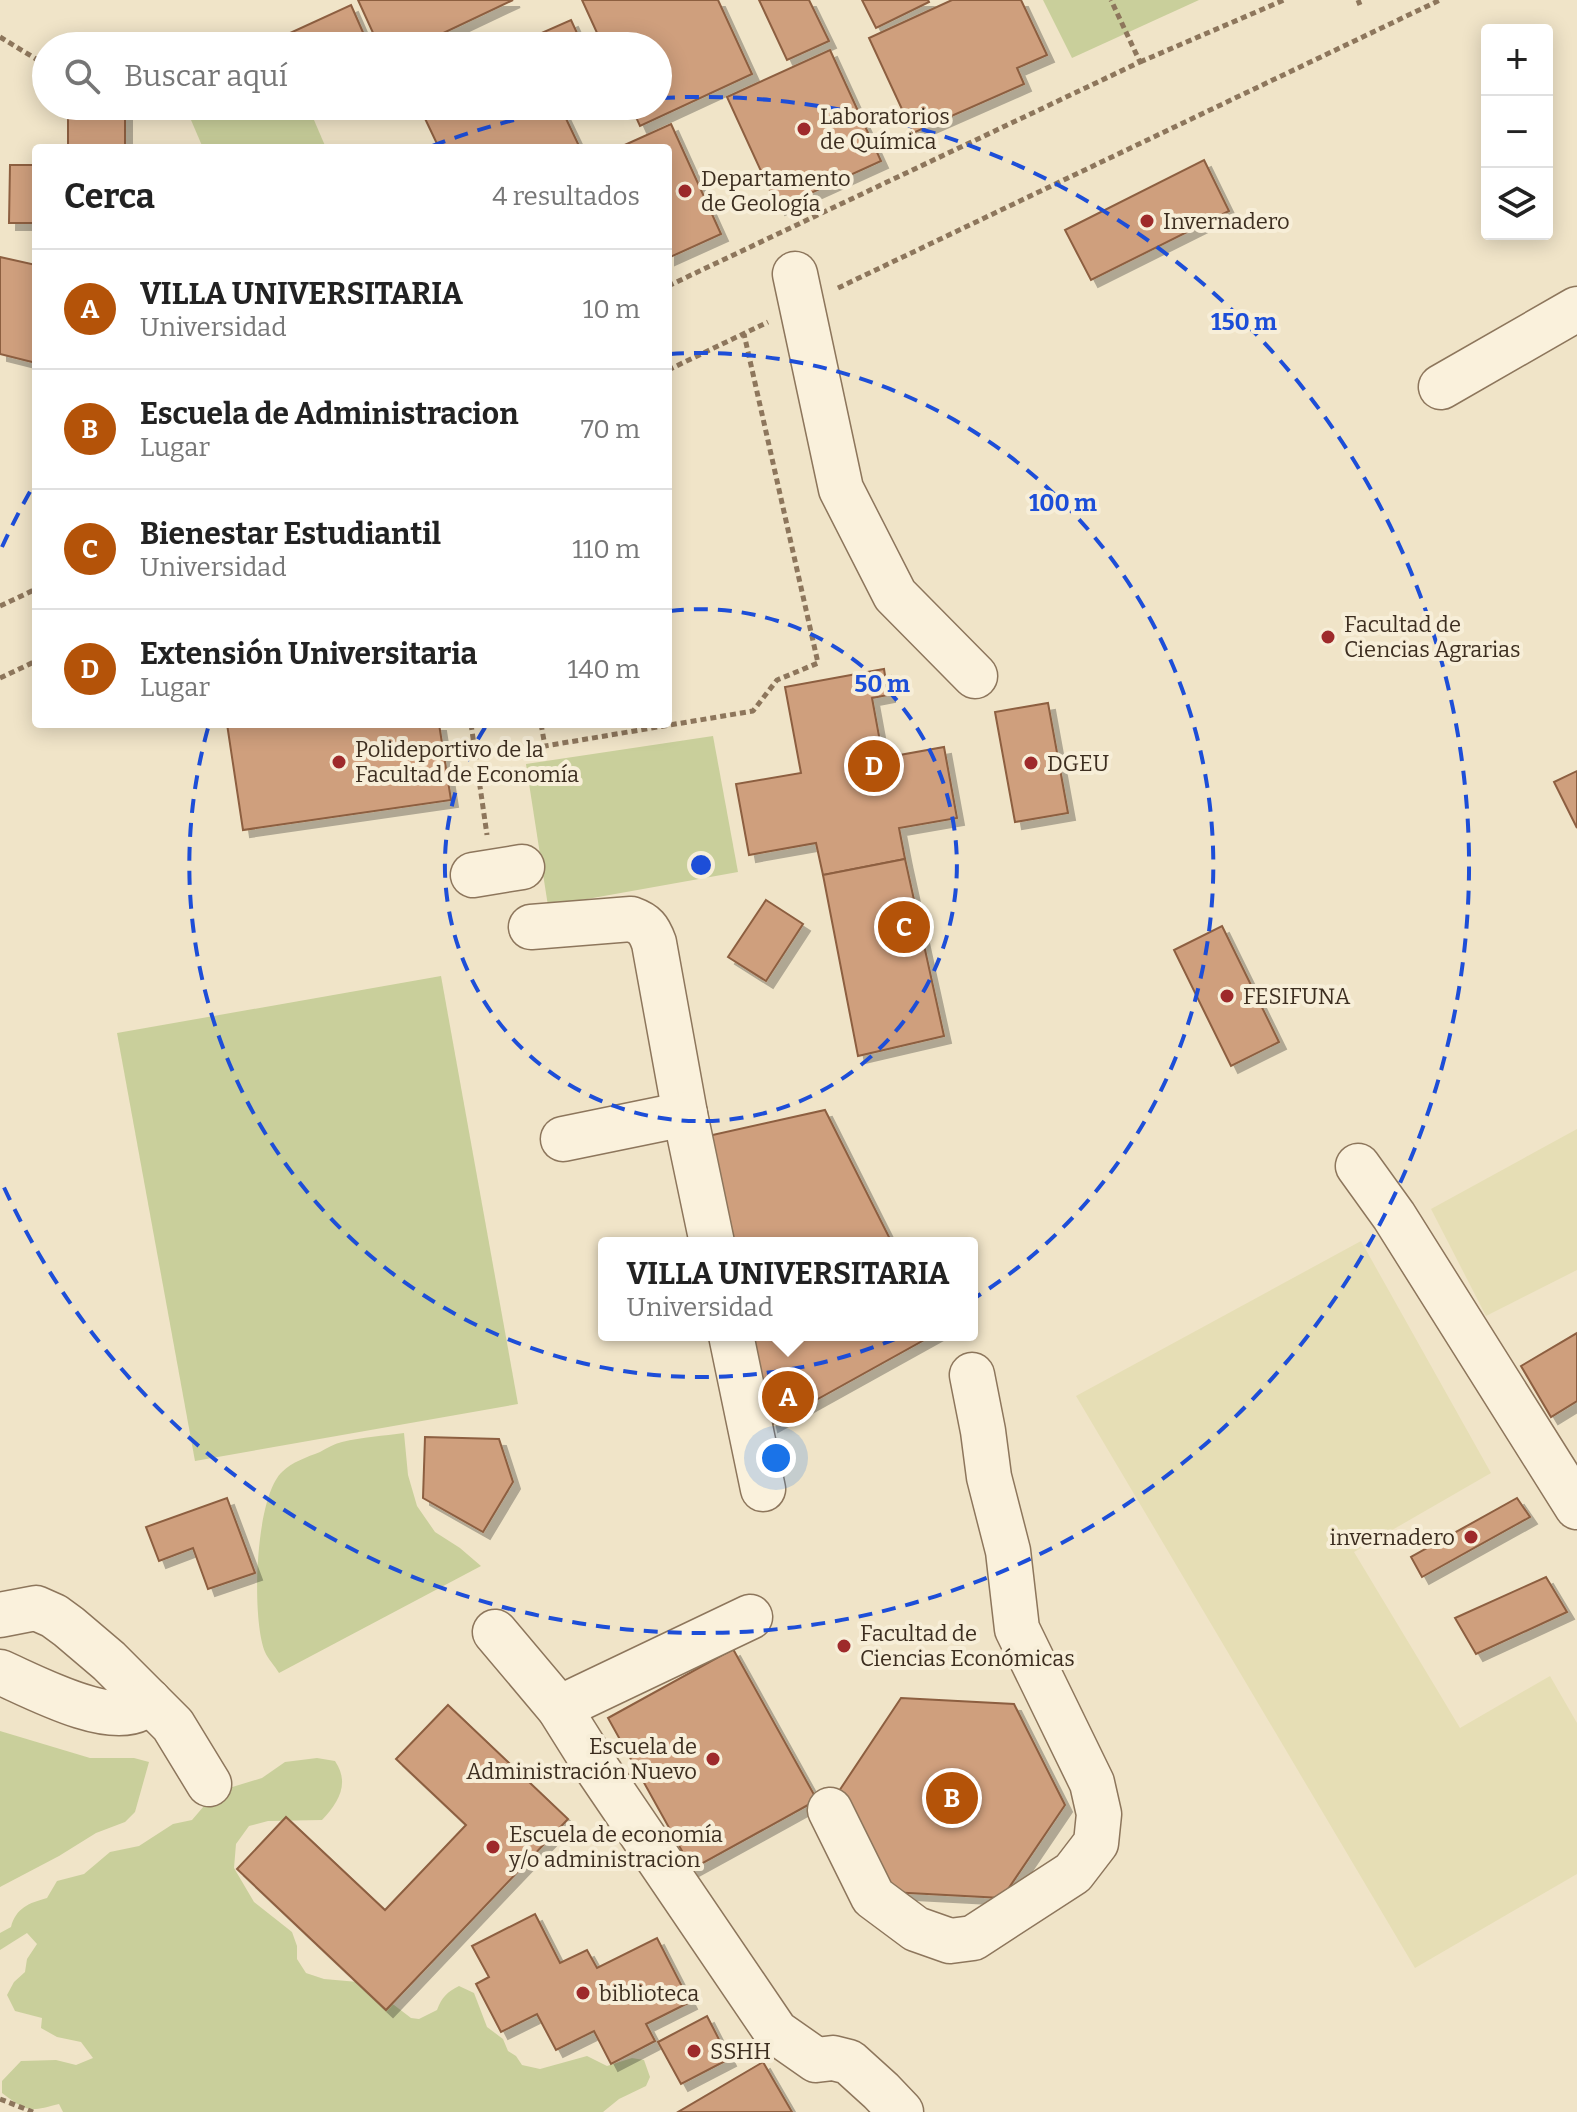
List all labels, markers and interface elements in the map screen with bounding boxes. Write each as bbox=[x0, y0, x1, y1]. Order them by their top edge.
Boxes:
map controls bbox=[1481, 24, 1553, 240]
button: + bbox=[1481, 24, 1553, 96]
search box bbox=[32, 32, 672, 120]
icon: search bbox=[60, 54, 104, 98]
text: Buscar aquí bbox=[124, 58, 288, 94]
button: − bbox=[1481, 96, 1553, 168]
place label: Laboratorios de Química bbox=[820, 103, 950, 155]
marker: Laboratorios de Química bbox=[795, 120, 813, 138]
place label: Departamento de Geología bbox=[701, 165, 851, 217]
button: layers bbox=[1481, 168, 1553, 240]
text: Cerca bbox=[64, 176, 155, 217]
text: 4 resultados bbox=[492, 181, 640, 212]
marker: Departamento de Geología bbox=[676, 182, 694, 200]
place label: Invernadero bbox=[1163, 208, 1290, 235]
marker: Invernadero bbox=[1138, 212, 1156, 230]
text: VILLA UNIVERSITARIA bbox=[140, 276, 463, 312]
text: A bbox=[81, 294, 99, 325]
text: 10 m bbox=[583, 294, 640, 325]
text: 150 m bbox=[1211, 308, 1277, 336]
text: Universidad bbox=[140, 312, 287, 343]
text: Escuela de Administracion bbox=[140, 396, 519, 432]
text: B bbox=[82, 414, 98, 445]
text: 70 m bbox=[581, 414, 640, 445]
text: Lugar bbox=[140, 432, 210, 463]
text: 100 m bbox=[1029, 489, 1097, 517]
text: Bienestar Estudiantil bbox=[140, 516, 441, 552]
text: C bbox=[82, 534, 98, 565]
text: 110 m bbox=[572, 534, 640, 565]
text: Universidad bbox=[140, 552, 287, 583]
place label: Facultad de Ciencias Agrarias bbox=[1344, 611, 1521, 663]
marker: Facultad de Ciencias Agrarias bbox=[1319, 628, 1337, 646]
text: Extensión Universitaria bbox=[140, 636, 477, 672]
text: D bbox=[81, 654, 99, 685]
text: 140 m bbox=[568, 654, 640, 685]
text: 50 m bbox=[854, 670, 910, 698]
text: Lugar bbox=[140, 672, 210, 703]
place label: Polideportivo de la Facultad de Economía bbox=[355, 736, 579, 788]
pin: D bbox=[848, 736, 900, 796]
place label: DGEU bbox=[1047, 750, 1109, 777]
marker: Polideportivo de la Facultad de Economía bbox=[330, 753, 348, 771]
marker: DGEU bbox=[1022, 754, 1040, 772]
centre of rings bbox=[687, 851, 715, 879]
pin: C bbox=[878, 897, 930, 957]
place label: FESIFUNA bbox=[1243, 983, 1351, 1010]
marker: FESIFUNA bbox=[1218, 987, 1236, 1005]
popup bbox=[598, 1237, 978, 1341]
text: VILLA UNIVERSITARIA bbox=[627, 1256, 949, 1292]
text: Universidad bbox=[627, 1292, 773, 1323]
pin: A bbox=[762, 1367, 814, 1427]
your location bbox=[756, 1438, 796, 1478]
place label: invernadero bbox=[1330, 1524, 1455, 1551]
marker: invernadero bbox=[1462, 1528, 1480, 1546]
place label: Facultad de Ciencias Económicas bbox=[860, 1620, 1075, 1672]
marker: Facultad de Ciencias Económicas bbox=[835, 1637, 853, 1655]
place label: Escuela de Administración Nuevo bbox=[466, 1733, 697, 1785]
marker: Escuela de Administración Nuevo bbox=[704, 1750, 722, 1768]
pin: B bbox=[926, 1768, 978, 1828]
place label: Escuela de economía y/o administracion bbox=[508, 1821, 723, 1873]
marker: Escuela de economía y/o administracion bbox=[484, 1838, 502, 1856]
place label: biblioteca bbox=[599, 1980, 699, 2007]
marker: biblioteca bbox=[574, 1984, 592, 2002]
place label: SSHH bbox=[710, 2038, 771, 2065]
marker: SSHH bbox=[685, 2042, 703, 2060]

